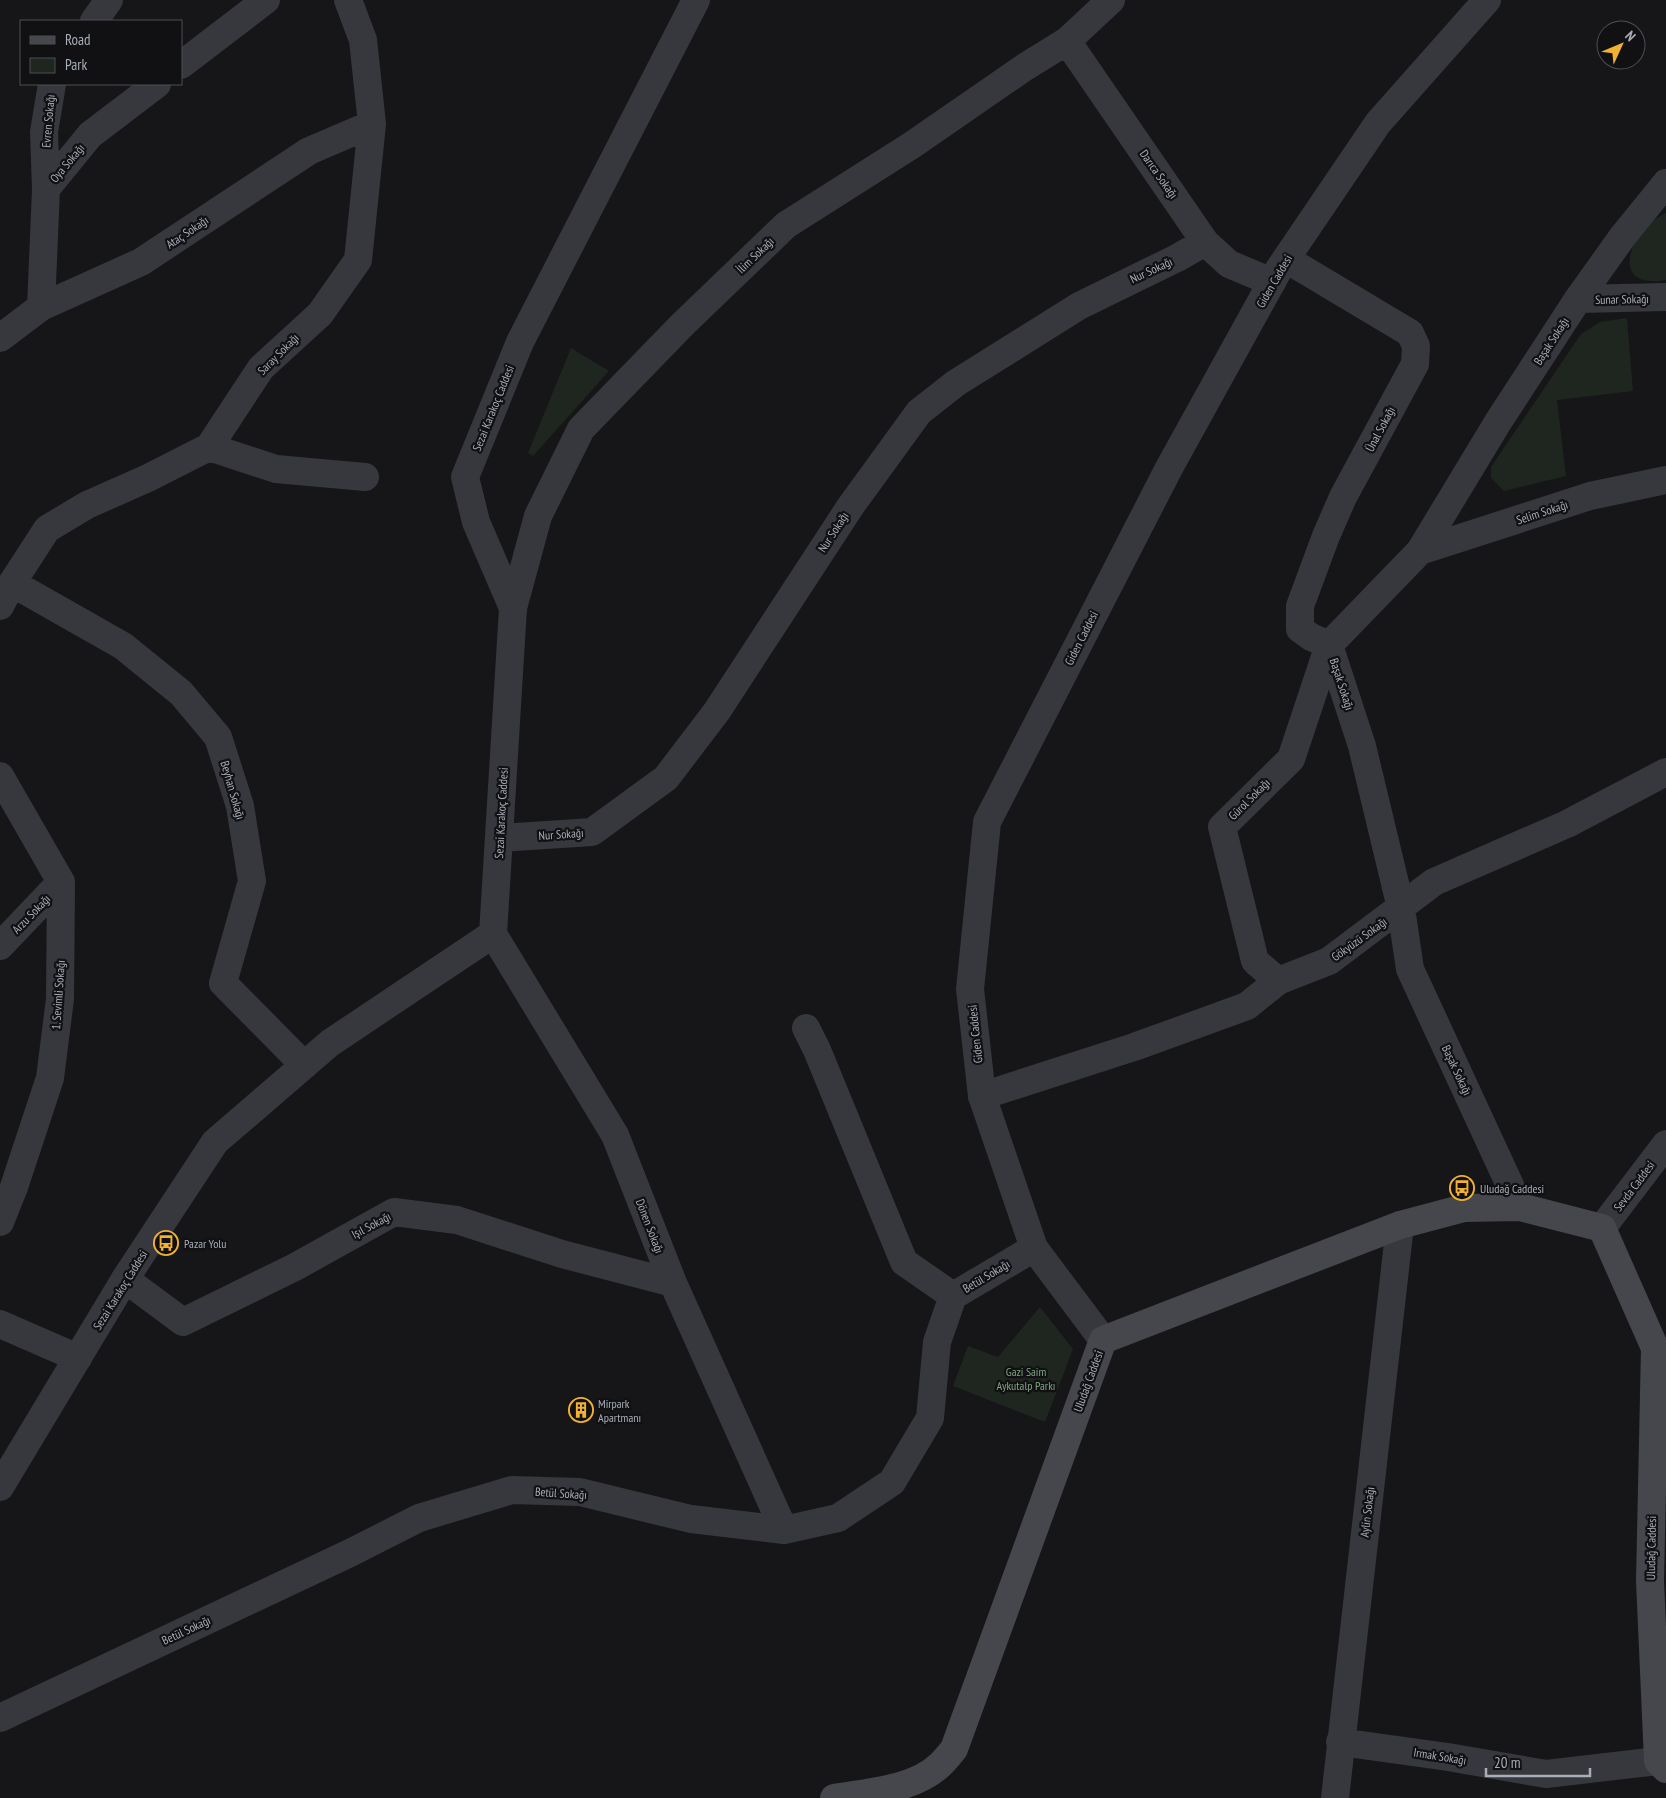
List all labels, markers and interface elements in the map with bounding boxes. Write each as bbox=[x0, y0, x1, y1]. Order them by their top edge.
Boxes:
legend bbox=[20, 20, 182, 85]
north arrow bbox=[1596, 20, 1646, 70]
text: N bbox=[1621, 27, 1639, 45]
text: Road bbox=[65, 30, 91, 49]
text: Park bbox=[65, 55, 87, 74]
street label: Evren Sokağı bbox=[38, 94, 58, 148]
street label: Oya Sokağı bbox=[47, 141, 87, 185]
street label: Darıca Sokağı bbox=[1137, 147, 1181, 201]
street label: Ataç Sokağı bbox=[163, 212, 211, 252]
street label: İlim Sokağı bbox=[733, 234, 777, 276]
street label: Giden Caddesi bbox=[1253, 252, 1295, 310]
street label: Nur Sokağı bbox=[1127, 254, 1175, 286]
street label: Sunar Sokağı bbox=[1595, 291, 1649, 307]
street label: Başak Sokağı bbox=[1530, 314, 1572, 368]
street label: Saray Sokağı bbox=[254, 330, 302, 378]
street label: Sezai Karakoç Caddesi bbox=[469, 363, 517, 453]
street label: Ünal Sokağı bbox=[1362, 404, 1398, 454]
street label: Selim Sokağı bbox=[1514, 497, 1570, 527]
street label: Nur Sokağı bbox=[814, 509, 852, 555]
street label: Giden Caddesi bbox=[1061, 608, 1101, 668]
street label: Başak Sokağı bbox=[1327, 656, 1357, 712]
street label: Beyhan Sokağı bbox=[217, 759, 249, 821]
street label: Sezai Karakoç Caddesi bbox=[491, 767, 511, 859]
street label: Gürol Sokağı bbox=[1225, 775, 1273, 823]
street label: Nur Sokağı bbox=[538, 825, 584, 843]
street label: Arzu Sokağı bbox=[9, 891, 53, 937]
street label: Gökyüzü Sokağı bbox=[1328, 914, 1390, 964]
street label: 1. Sevimli Sokağı bbox=[48, 960, 68, 1030]
street label: Giden Caddesi bbox=[964, 1004, 986, 1064]
street label: Başak Sokağı bbox=[1439, 1042, 1475, 1098]
street label: Sevda Caddesi bbox=[1610, 1158, 1658, 1214]
bus stop icon: Uludağ Caddesi bbox=[1449, 1175, 1475, 1201]
place label: Uludağ Caddesi bbox=[1480, 1181, 1544, 1196]
street label: Dönen Sokağı bbox=[633, 1197, 667, 1255]
street label: Işıl Sokağı bbox=[349, 1208, 393, 1242]
bus stop icon: Pazar Yolu bbox=[153, 1230, 179, 1256]
place label: Pazar Yolu bbox=[184, 1236, 226, 1251]
street label: Sezai Karakoç Caddesi bbox=[89, 1247, 151, 1333]
street label: Betül Sokağı bbox=[960, 1256, 1012, 1296]
street label: Uludağ Caddesi bbox=[1070, 1348, 1106, 1414]
park label: Gazi Saim Aykutalp Parkı bbox=[997, 1364, 1055, 1393]
place label: Mirpark Apartmanı bbox=[598, 1396, 641, 1425]
building icon: Mirpark Apartmanı bbox=[568, 1397, 594, 1423]
street label: Betül Sokağı bbox=[535, 1484, 587, 1502]
street label: Aylin Sokağı bbox=[1356, 1486, 1378, 1538]
street label: Uludağ Caddesi bbox=[1643, 1516, 1659, 1580]
street label: Betül Sokağı bbox=[159, 1612, 213, 1648]
street label: Irmak Sokağı bbox=[1413, 1744, 1467, 1768]
scale bar bbox=[1486, 1746, 1590, 1778]
text: 20 m bbox=[1494, 1753, 1520, 1772]

